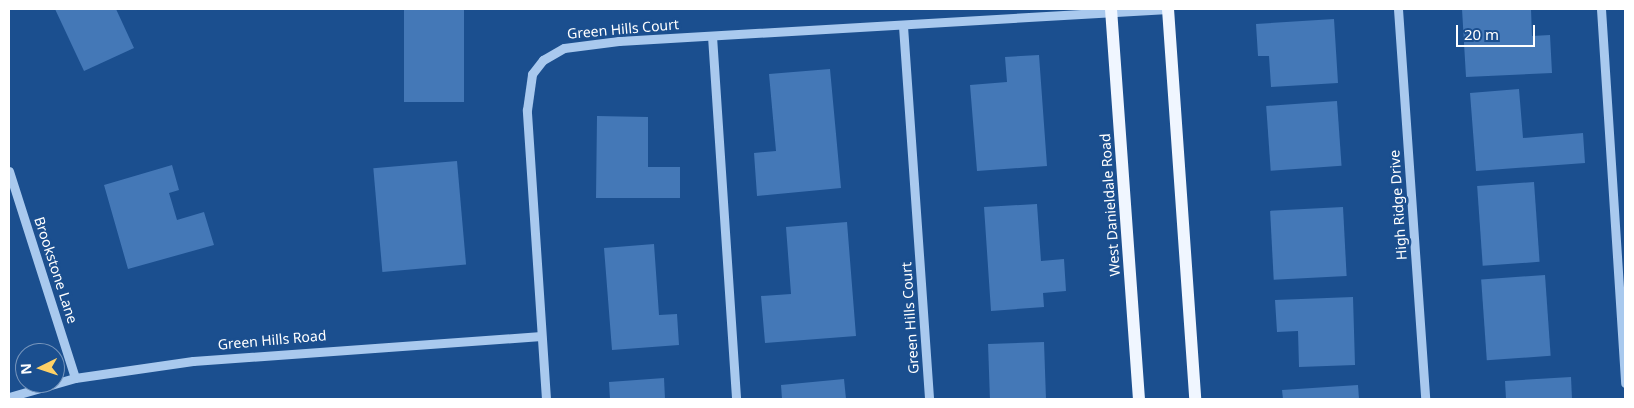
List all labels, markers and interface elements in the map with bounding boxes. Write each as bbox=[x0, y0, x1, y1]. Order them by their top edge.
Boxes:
scale bar bbox=[1459, 15, 1538, 47]
street label: Green Hills Court bbox=[566, 16, 680, 42]
text: 20 m bbox=[1464, 24, 1499, 44]
street label: West Danieldale Road bbox=[1097, 133, 1123, 277]
street label: High Ridge Drive bbox=[1386, 149, 1410, 261]
street label: Brookstone Lane bbox=[31, 215, 81, 325]
street label: Green Hills Court bbox=[898, 261, 922, 375]
street label: Green Hills Road bbox=[217, 327, 327, 353]
north arrow bbox=[15, 343, 65, 393]
text: N bbox=[16, 363, 35, 375]

